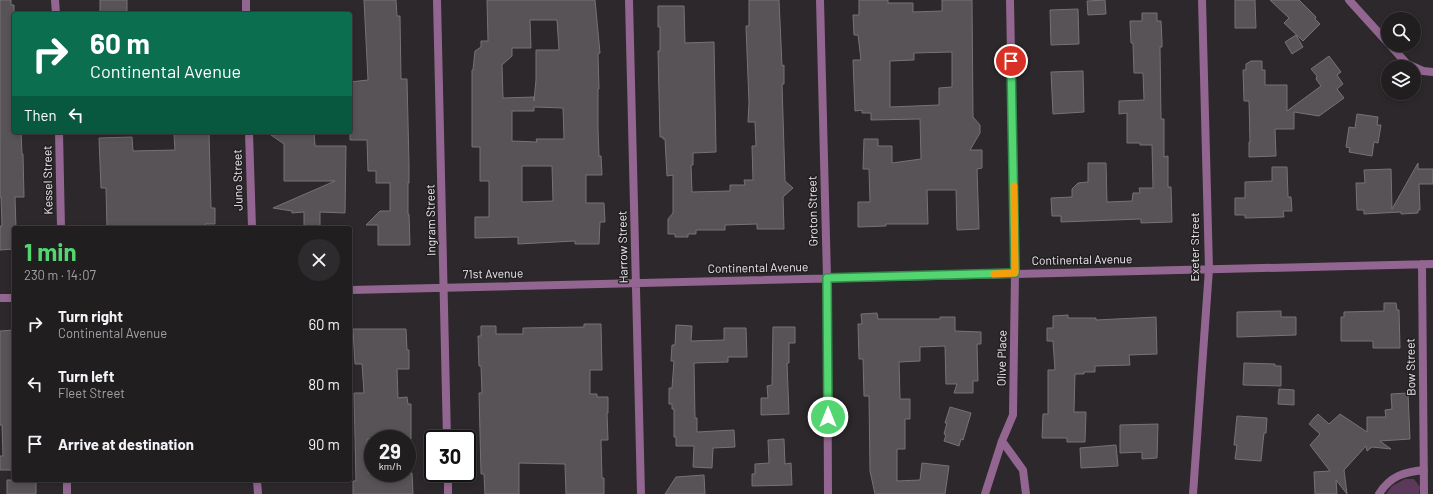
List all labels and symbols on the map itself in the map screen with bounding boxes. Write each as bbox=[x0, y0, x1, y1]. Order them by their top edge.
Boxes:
pin bbox=[994, 44, 1028, 78]
street label: Kessel Street bbox=[39, 145, 55, 215]
street label: Juno Street bbox=[229, 149, 245, 211]
street label: Groton Street bbox=[804, 176, 820, 246]
street label: Ingram Street bbox=[422, 184, 438, 256]
street label: Harrow Street bbox=[614, 211, 630, 284]
street label: Exeter Street bbox=[1187, 212, 1201, 282]
street label: Continental Avenue bbox=[1031, 251, 1132, 267]
street label: Continental Avenue bbox=[707, 259, 808, 275]
street label: 71st Avenue bbox=[463, 265, 523, 281]
street label: Olive Place bbox=[994, 330, 1008, 386]
street label: Bow Street bbox=[1402, 338, 1418, 396]
position arrow bbox=[807, 396, 849, 438]
speed limit sign: 30 bbox=[424, 430, 476, 482]

